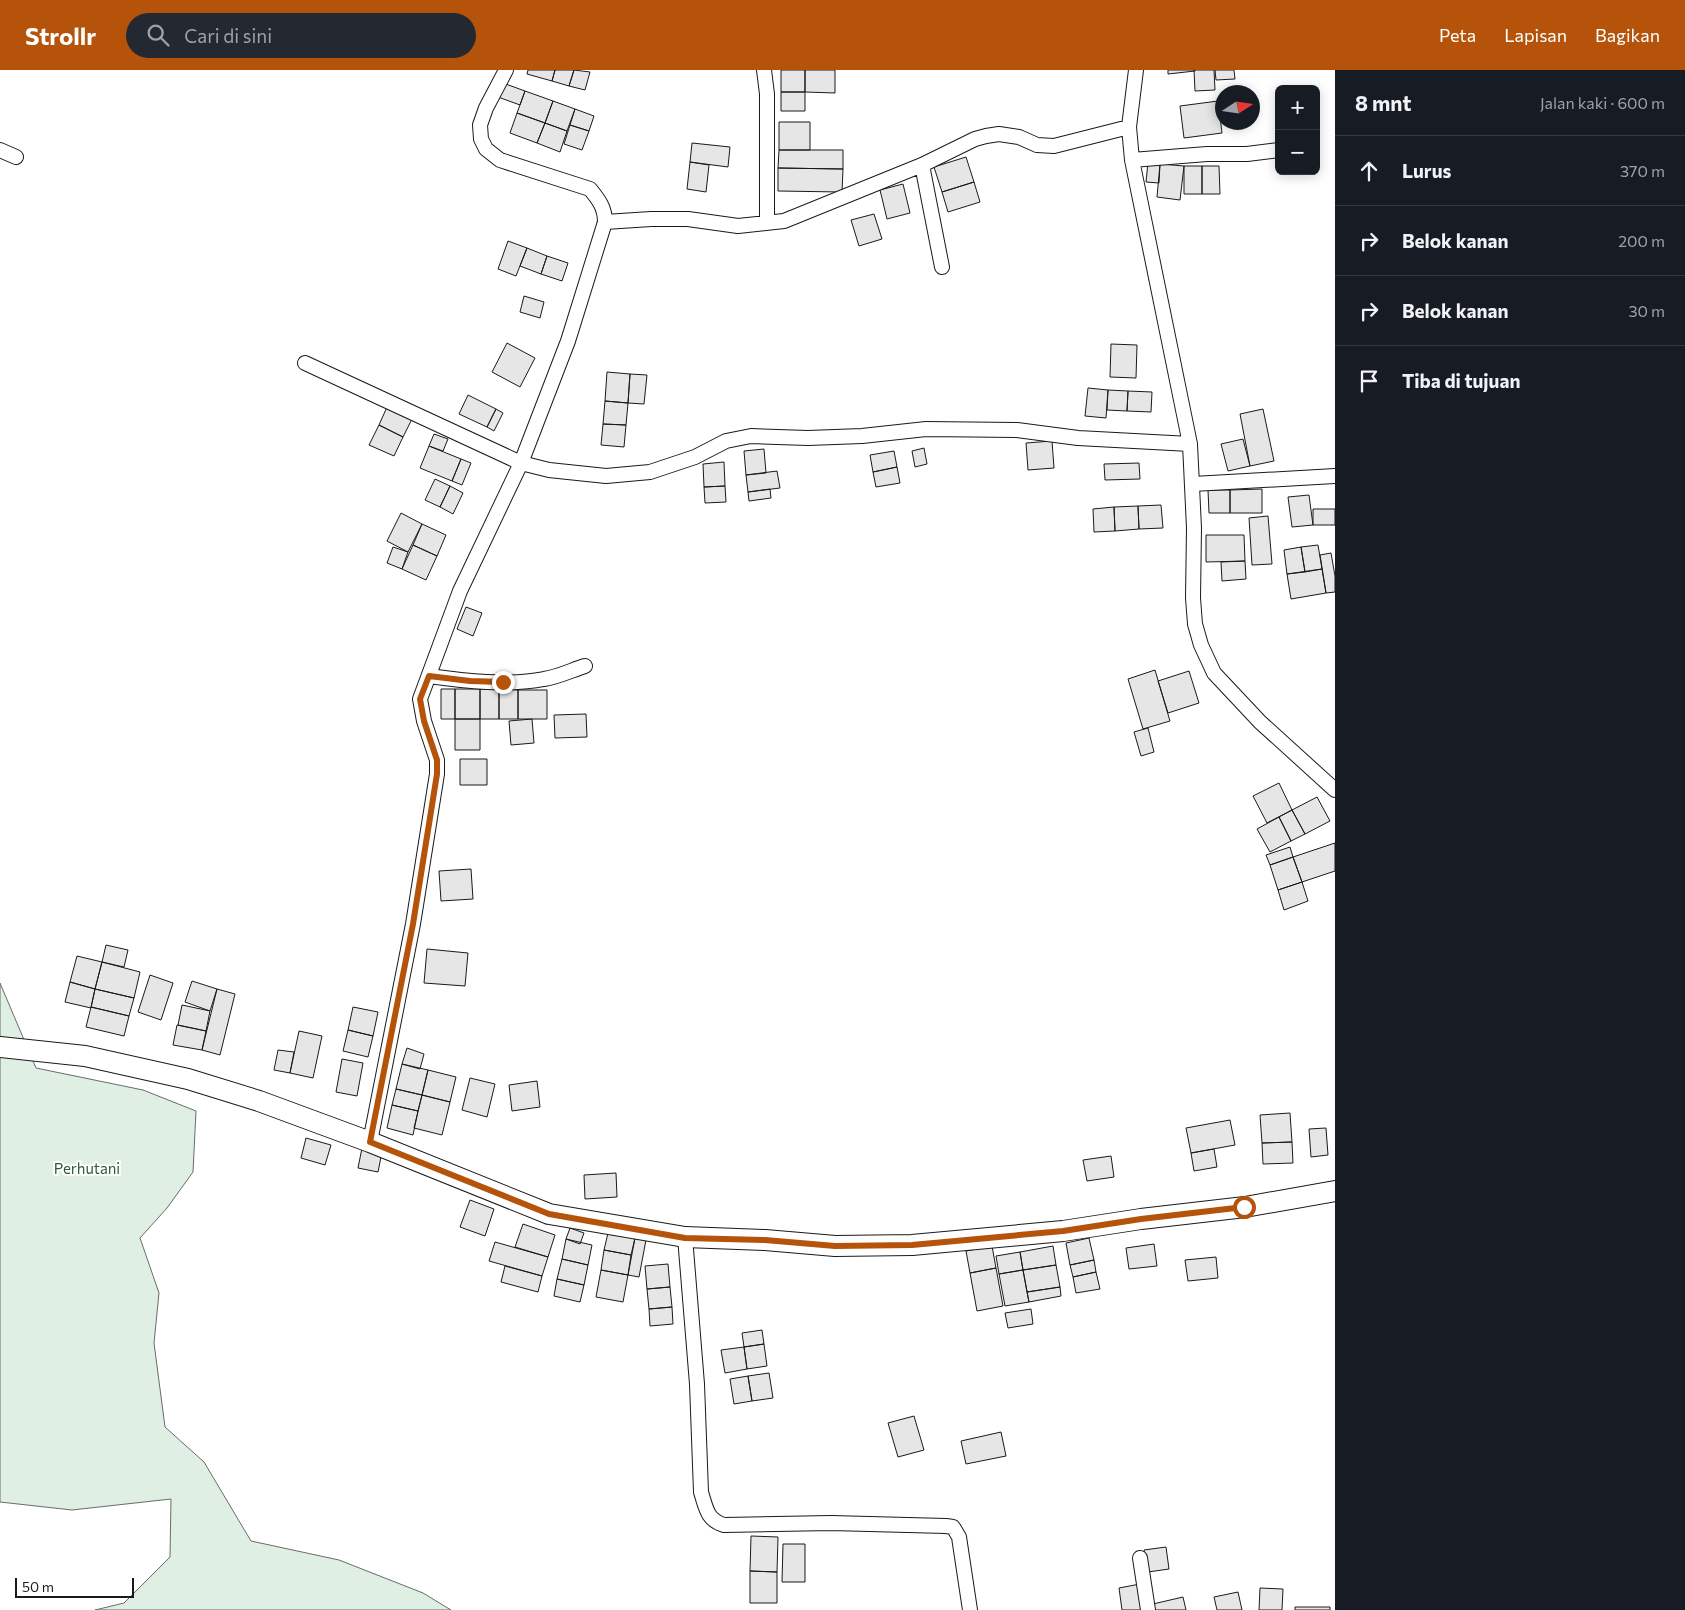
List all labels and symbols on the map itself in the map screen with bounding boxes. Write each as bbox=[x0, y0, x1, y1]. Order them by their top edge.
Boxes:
north arrow bbox=[1215, 85, 1260, 130]
route end bbox=[492, 671, 515, 694]
park label: Perhutani bbox=[54, 1159, 120, 1177]
route start bbox=[1233, 1196, 1256, 1219]
scale bar bbox=[15, 1575, 134, 1598]

